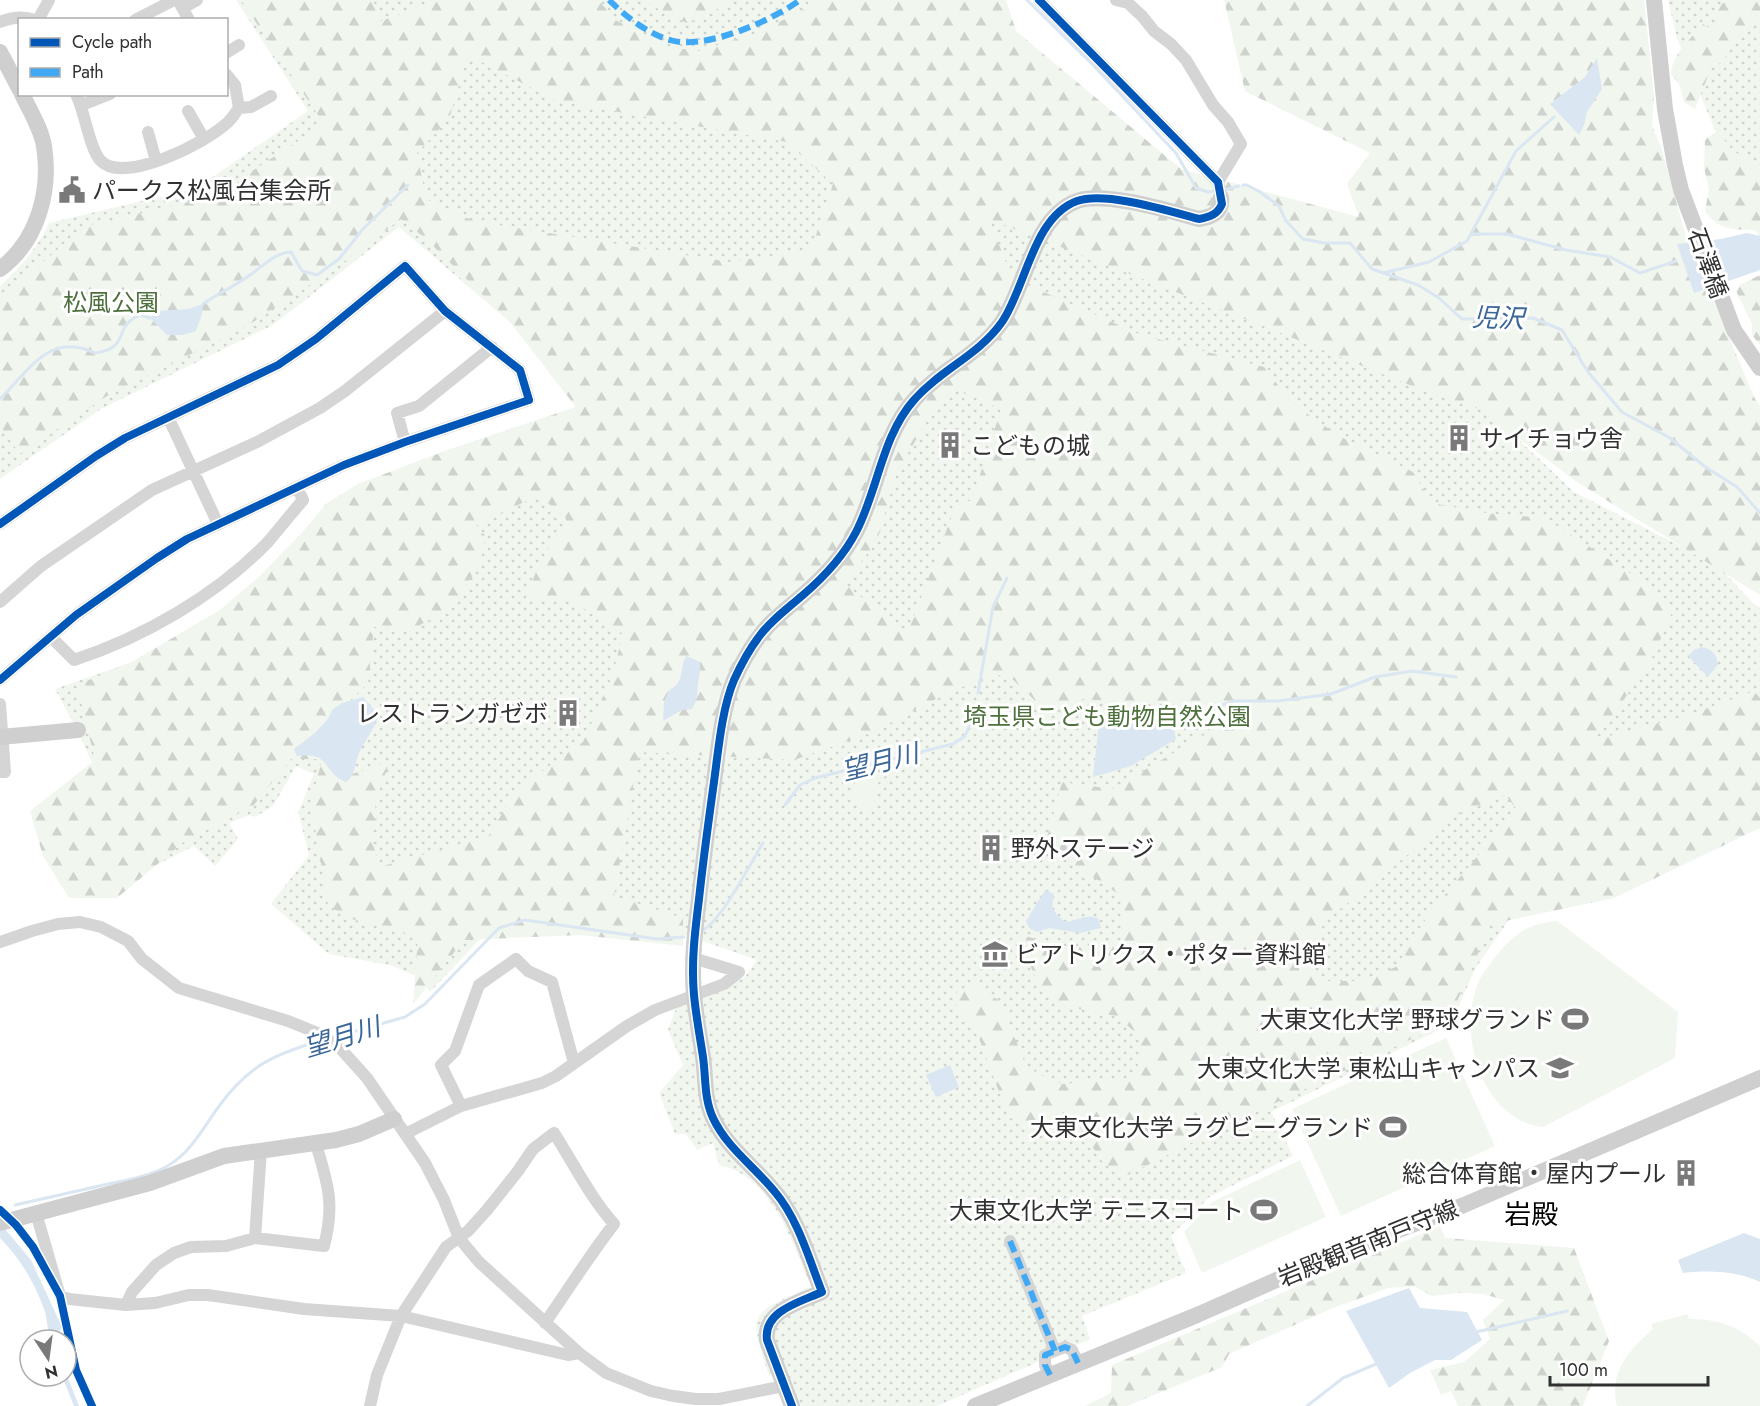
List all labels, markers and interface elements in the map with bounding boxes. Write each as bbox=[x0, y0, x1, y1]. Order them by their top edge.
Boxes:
legend bbox=[18, 18, 228, 96]
text: Cycle path bbox=[72, 29, 152, 55]
text: Path bbox=[72, 59, 104, 85]
place label: パークス松風台集会所 bbox=[92, 173, 331, 208]
public building icon: パークス松風台集会所 bbox=[57, 175, 87, 205]
street label: 石澤橋 bbox=[1679, 223, 1737, 303]
park label: 松風公園 bbox=[63, 285, 159, 320]
water label: 児沢 bbox=[1471, 298, 1528, 338]
place label: サイチョウ舎 bbox=[1479, 421, 1623, 456]
building icon: サイチョウ舎 bbox=[1444, 423, 1474, 453]
place label: こどもの城 bbox=[970, 428, 1090, 463]
building icon: こどもの城 bbox=[935, 430, 965, 460]
place label: レストランガゼボ bbox=[356, 696, 548, 731]
building icon: レストランガゼボ bbox=[553, 698, 583, 728]
park label: 埼玉県こども動物自然公園 bbox=[963, 699, 1251, 734]
water label: 望月川 bbox=[838, 733, 925, 790]
place label: 野外ステージ bbox=[1011, 831, 1155, 866]
building icon: 野外ステージ bbox=[976, 833, 1006, 863]
place label: ビアトリクス・ポター資料館 bbox=[1015, 937, 1326, 972]
museum icon: ビアトリクス・ポター資料館 bbox=[980, 939, 1010, 969]
place label: 大東文化大学 野球グランド bbox=[1260, 1002, 1555, 1037]
sports icon: 大東文化大学 野球グランド bbox=[1560, 1004, 1590, 1034]
water label: 望月川 bbox=[299, 1007, 388, 1067]
place label: 大東文化大学 東松山キャンパス bbox=[1197, 1051, 1540, 1086]
school or university icon: 大東文化大学 東松山キャンパス bbox=[1545, 1053, 1575, 1083]
place label: 大東文化大学 ラグビーグランド bbox=[1030, 1110, 1373, 1145]
sports icon: 大東文化大学 ラグビーグランド bbox=[1378, 1112, 1408, 1142]
place label: 総合体育館・屋内プール bbox=[1402, 1156, 1666, 1191]
building icon: 総合体育館・屋内プール bbox=[1671, 1158, 1701, 1188]
street label: 岩殿観音南戸守線 bbox=[1272, 1191, 1464, 1295]
place label: 大東文化大学 テニスコート bbox=[949, 1193, 1244, 1228]
sports icon: 大東文化大学 テニスコート bbox=[1249, 1195, 1279, 1225]
district label: 岩殿 bbox=[1504, 1195, 1558, 1234]
north arrow bbox=[18, 1328, 78, 1388]
scale bar bbox=[1550, 1349, 1708, 1387]
text: 100 m bbox=[1559, 1357, 1608, 1383]
text: N bbox=[42, 1359, 60, 1385]

